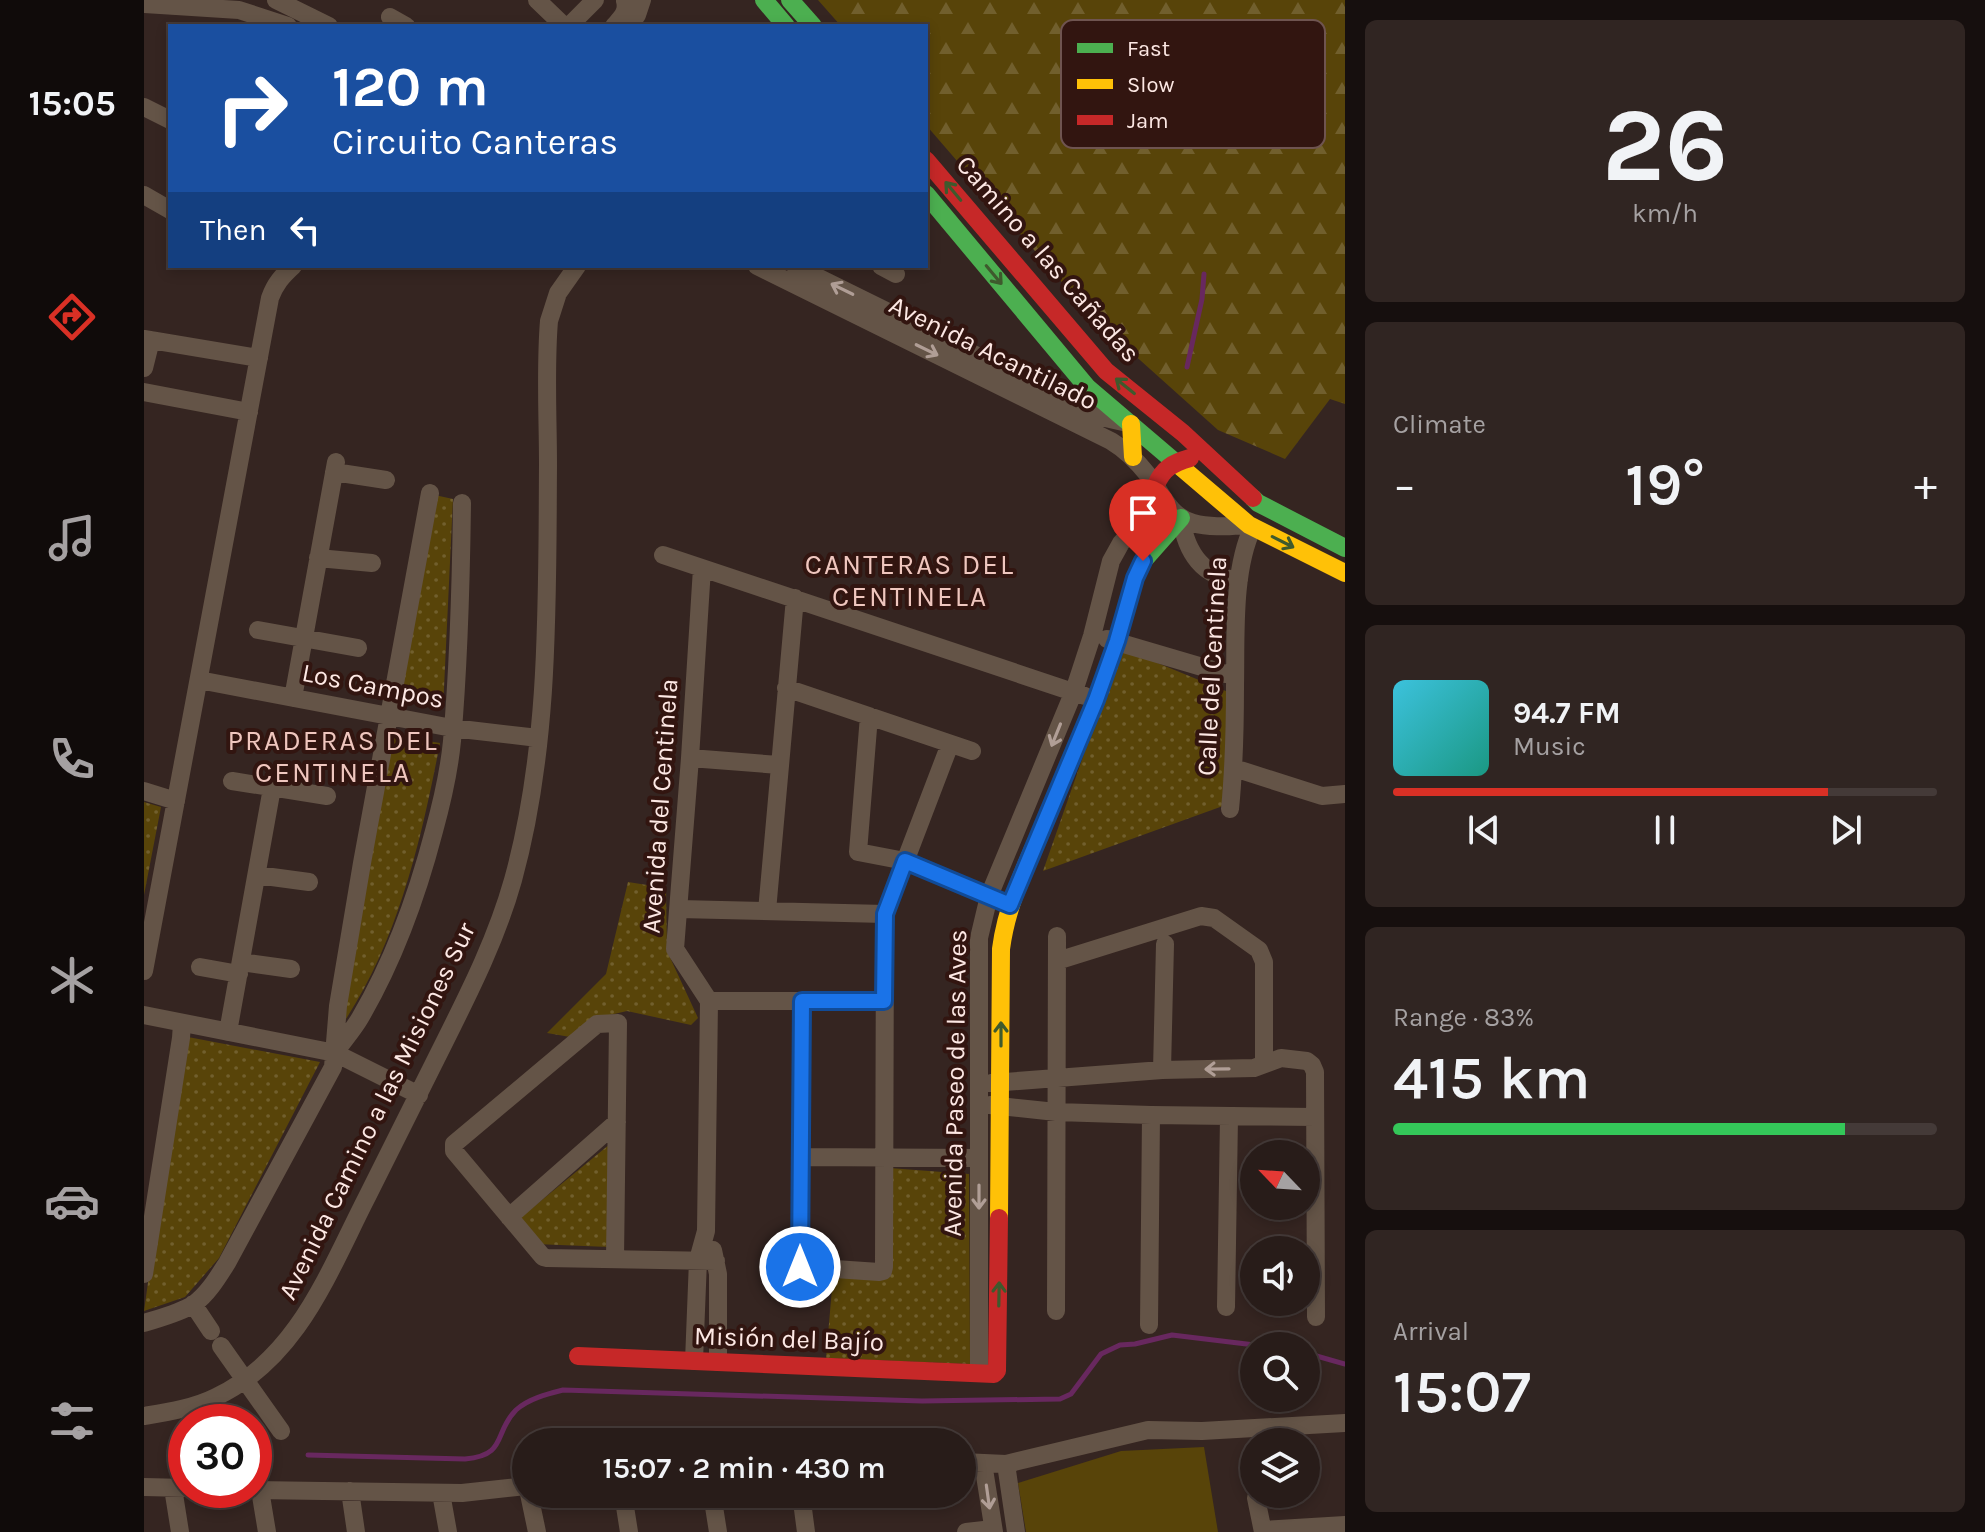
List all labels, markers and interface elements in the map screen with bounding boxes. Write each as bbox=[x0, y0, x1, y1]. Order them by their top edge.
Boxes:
legend bbox=[1061, 20, 1325, 148]
text: Fast bbox=[1127, 36, 1170, 62]
text: 120 m bbox=[332, 54, 489, 119]
icon: right bbox=[200, 56, 304, 160]
text: Slow bbox=[1127, 72, 1174, 98]
text: 15:05 bbox=[28, 82, 116, 124]
text: 26 bbox=[1602, 85, 1728, 206]
text: Jam bbox=[1127, 108, 1169, 134]
text: Circuito Canteras bbox=[332, 121, 618, 163]
street label: Camino a las Cañadas bbox=[950, 149, 1146, 369]
one-way arrow bbox=[944, 182, 962, 202]
text: km/h bbox=[1632, 198, 1698, 229]
icon: left bbox=[283, 208, 327, 252]
text: Then bbox=[200, 212, 267, 248]
one-way arrow bbox=[985, 264, 1003, 285]
one-way arrow bbox=[830, 281, 854, 296]
icon: directions bbox=[44, 289, 100, 345]
street label: Avenida Acantilado bbox=[884, 289, 1102, 417]
one-way arrow bbox=[915, 343, 939, 358]
one-way arrow bbox=[1115, 377, 1136, 395]
text: Climate bbox=[1393, 409, 1486, 440]
text: 19° bbox=[1625, 450, 1705, 520]
text: − bbox=[1393, 460, 1416, 511]
text: + bbox=[1914, 460, 1937, 511]
pin bbox=[1109, 479, 1177, 561]
icon: arrive bbox=[1121, 491, 1165, 535]
icon: music bbox=[44, 510, 100, 566]
one-way arrow bbox=[1270, 535, 1294, 550]
district label: CANTERAS DEL CENTINELA bbox=[805, 548, 1015, 613]
street label: Calle del Centinela bbox=[1191, 555, 1233, 777]
street label: Los Campos bbox=[299, 657, 447, 715]
street label: Avenida del Centinela bbox=[636, 677, 684, 935]
text: 94.7 FM bbox=[1513, 695, 1621, 731]
one-way arrow bbox=[1048, 722, 1062, 747]
district label: PRADERAS DEL CENTINELA bbox=[227, 724, 439, 789]
icon: phone bbox=[44, 731, 100, 787]
text: Music bbox=[1513, 731, 1586, 762]
icon: previous bbox=[1462, 808, 1506, 852]
icon: pause bbox=[1643, 808, 1687, 852]
icon: next bbox=[1824, 808, 1868, 852]
street label: Avenida Camino a las Misiones Sur bbox=[272, 917, 482, 1305]
street label: Avenida Paseo de las Aves bbox=[937, 929, 973, 1237]
icon: climate bbox=[44, 952, 100, 1008]
text: Range · 83% bbox=[1393, 1002, 1534, 1033]
one-way arrow bbox=[993, 1021, 1009, 1048]
text: 415 km bbox=[1393, 1043, 1590, 1113]
one-way arrow bbox=[1204, 1061, 1231, 1077]
north arrow bbox=[1240, 1140, 1320, 1220]
map controls bbox=[1240, 1140, 1320, 1508]
icon: car bbox=[44, 1173, 100, 1229]
one-way arrow bbox=[971, 1183, 987, 1210]
position arrow bbox=[758, 1225, 842, 1309]
button: sound bbox=[1240, 1236, 1320, 1316]
one-way arrow bbox=[991, 1281, 1007, 1308]
text: Arrival bbox=[1393, 1316, 1469, 1347]
street label: Misión del Bajío bbox=[693, 1320, 885, 1358]
button: search bbox=[1240, 1332, 1320, 1412]
text: 15:07 bbox=[1393, 1357, 1531, 1427]
icon: filters bbox=[44, 1393, 100, 1449]
speed limit sign: 30 bbox=[168, 1404, 272, 1508]
button: layers bbox=[1240, 1428, 1320, 1508]
text: 15:07 · 2 min · 430 m bbox=[602, 1450, 886, 1486]
one-way arrow bbox=[982, 1484, 997, 1510]

